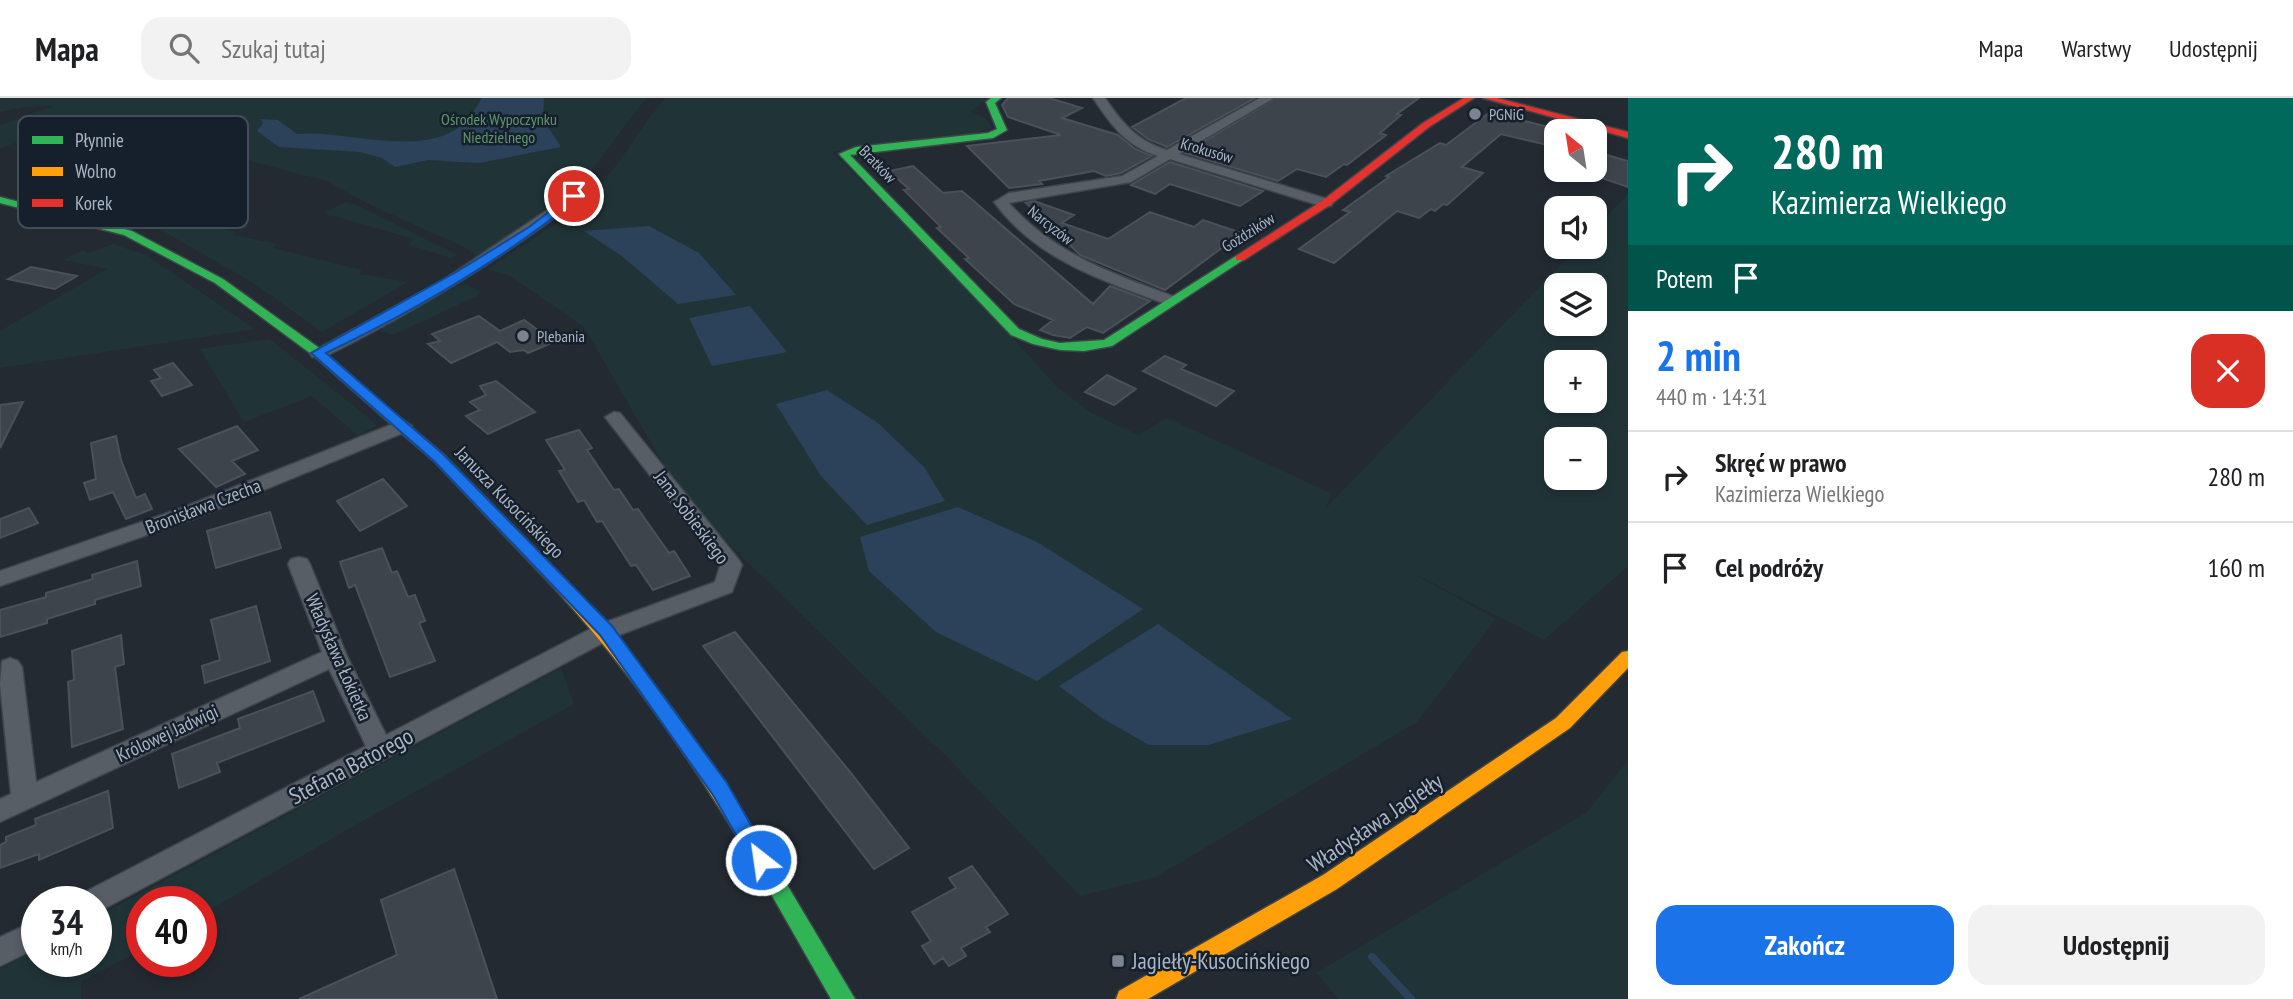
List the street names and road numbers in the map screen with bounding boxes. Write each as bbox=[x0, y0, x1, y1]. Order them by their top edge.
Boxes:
street label: Krokusów bbox=[1178, 133, 1236, 168]
street label: Bratków bbox=[855, 141, 901, 188]
street label: Narcyzów bbox=[1024, 201, 1078, 249]
street label: Goździków bbox=[1218, 208, 1279, 256]
street label: Janusza Kusocińskiego bbox=[450, 440, 570, 563]
street label: Jana Sobieskiego bbox=[648, 465, 735, 568]
street label: Bronisława Czecha bbox=[142, 473, 264, 539]
street label: Władysława Łokietka bbox=[300, 590, 378, 724]
street label: Królowej Jadwigi bbox=[112, 699, 222, 767]
street label: Stefana Batorego bbox=[284, 721, 418, 810]
street label: Władysława Jagiełły bbox=[1301, 766, 1448, 879]

